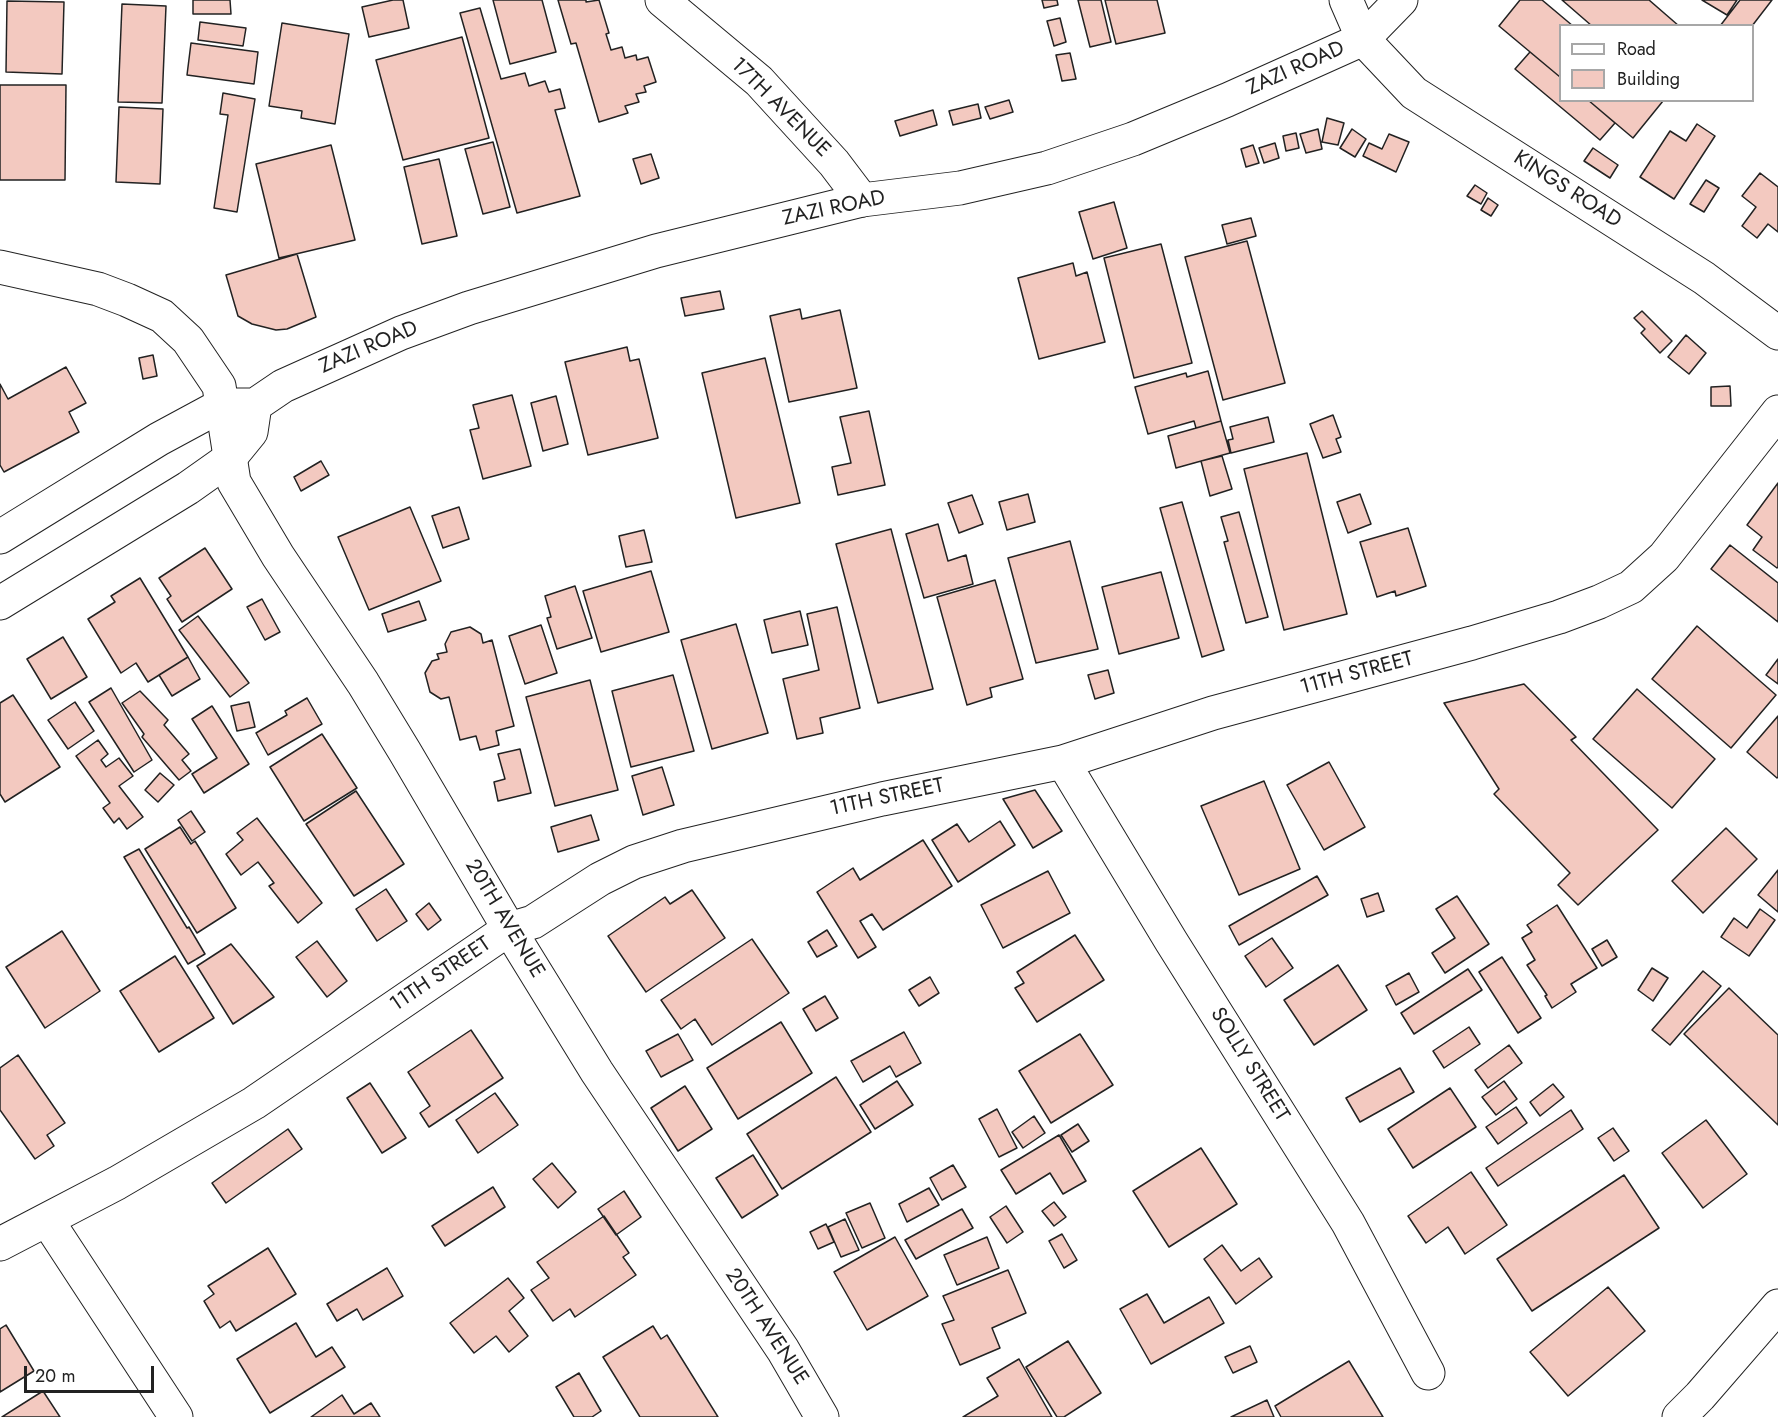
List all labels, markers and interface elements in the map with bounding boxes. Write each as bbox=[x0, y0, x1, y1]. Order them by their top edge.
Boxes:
legend bbox=[1559, 24, 1754, 102]
street label: ZAZI ROAD bbox=[1243, 36, 1349, 102]
text: Road bbox=[1617, 36, 1656, 62]
street label: 17TH AVENUE bbox=[725, 53, 835, 163]
text: Building bbox=[1617, 66, 1680, 92]
street label: KINGS ROAD bbox=[1508, 146, 1626, 234]
street label: ZAZI ROAD bbox=[780, 186, 888, 232]
street label: ZAZI ROAD bbox=[316, 316, 422, 380]
street label: 11TH STREET bbox=[1298, 647, 1416, 701]
street label: 11TH STREET bbox=[828, 774, 946, 822]
street label: 20TH AVENUE bbox=[459, 855, 549, 983]
street label: 11TH STREET bbox=[386, 932, 496, 1018]
street label: SOLLY STREET bbox=[1204, 1003, 1294, 1127]
street label: 20TH AVENUE bbox=[719, 1264, 813, 1390]
scale bar bbox=[27, 1354, 158, 1392]
text: 20 m bbox=[35, 1363, 75, 1389]

